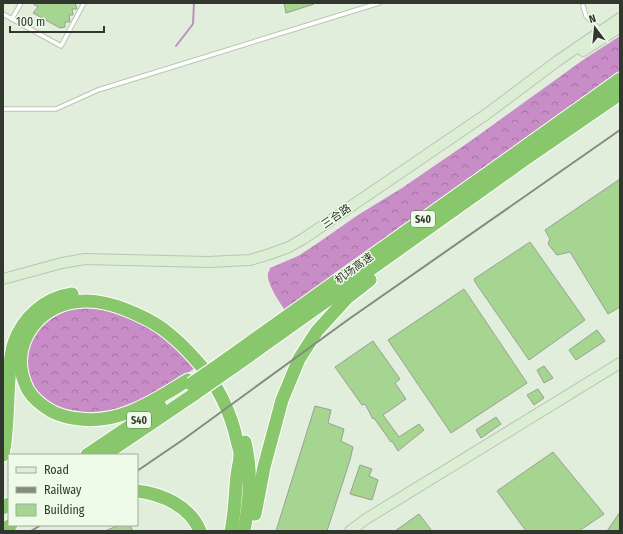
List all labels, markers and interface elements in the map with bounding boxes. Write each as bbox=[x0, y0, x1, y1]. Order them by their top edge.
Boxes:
scale bar bbox=[10, 8, 104, 34]
north arrow bbox=[575, 8, 615, 48]
text: N bbox=[587, 12, 597, 26]
text: 100 m bbox=[16, 15, 45, 29]
street label: 三合路 bbox=[319, 202, 354, 231]
road number: S40 bbox=[411, 211, 435, 227]
street label: 机场高速 bbox=[333, 250, 376, 287]
road number: S40 bbox=[127, 412, 151, 428]
legend bbox=[8, 454, 138, 526]
text: Road bbox=[44, 463, 69, 477]
text: Railway bbox=[44, 483, 82, 497]
text: Building bbox=[44, 503, 85, 517]

